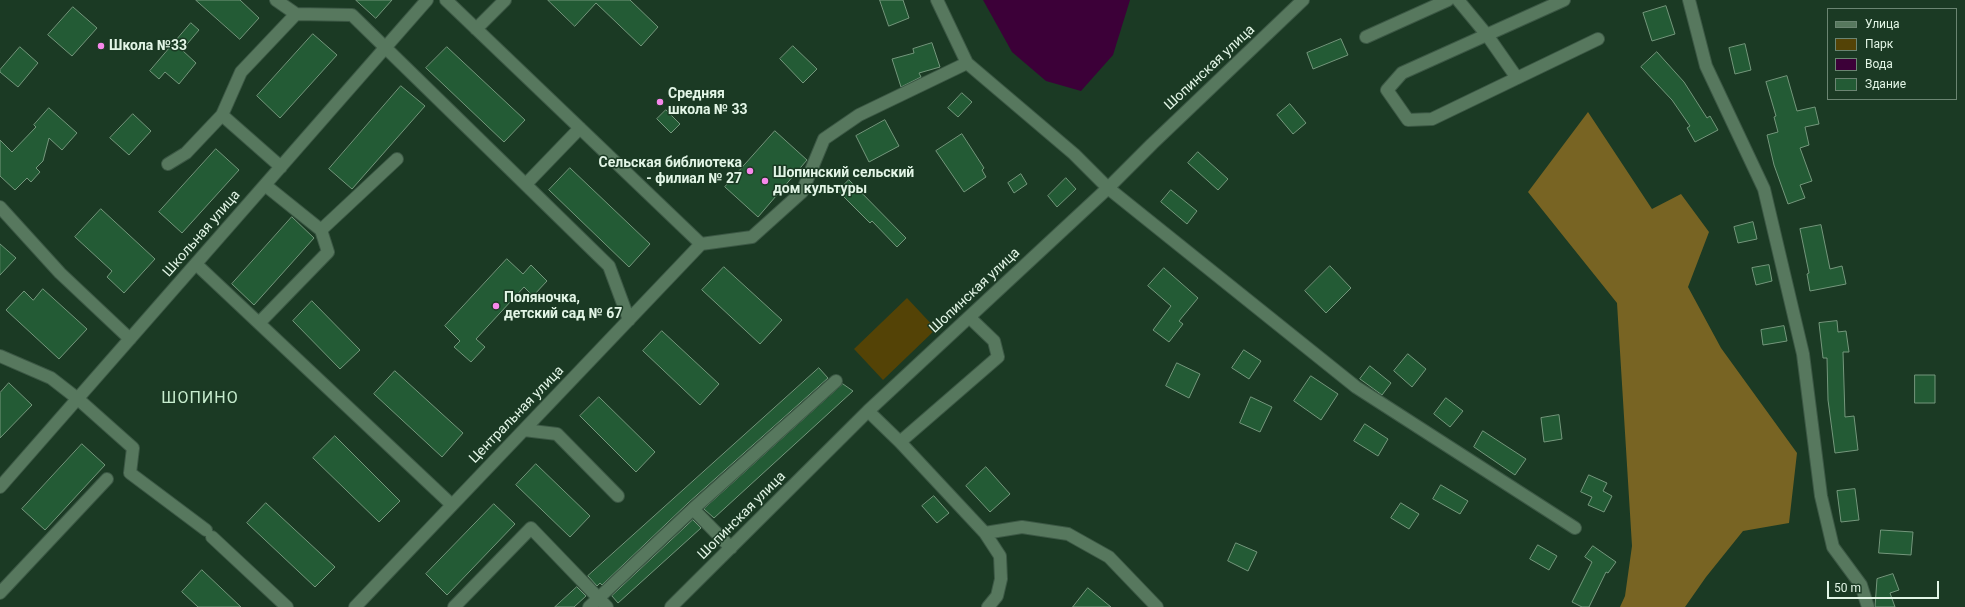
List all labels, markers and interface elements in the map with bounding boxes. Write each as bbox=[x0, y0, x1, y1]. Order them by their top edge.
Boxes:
legend bbox=[1827, 8, 1957, 100]
text: Улица bbox=[1865, 17, 1900, 31]
street label: Шопинская улица bbox=[1161, 22, 1259, 114]
text: Парк bbox=[1865, 37, 1893, 51]
place label: Школа №33 bbox=[109, 38, 187, 54]
marker: Школа №33 bbox=[96, 41, 106, 51]
text: Вода bbox=[1865, 57, 1893, 71]
text: Здание bbox=[1865, 77, 1906, 91]
place label: Средняя школа № 33 bbox=[668, 86, 748, 118]
marker: Средняя школа № 33 bbox=[655, 97, 665, 107]
place label: Сельская библиотека - филиал № 27 bbox=[599, 155, 742, 188]
place label: Шопинский сельский дом культуры bbox=[773, 165, 914, 198]
marker: Сельская библиотека - филиал № 27 bbox=[745, 166, 755, 176]
marker: Шопинский сельский дом культуры bbox=[760, 176, 770, 186]
street label: Школьная улица bbox=[160, 187, 244, 281]
street label: Шопинская улица bbox=[926, 245, 1024, 337]
place label: Поляночка, детский сад № 67 bbox=[504, 290, 622, 322]
marker: Поляночка, детский сад № 67 bbox=[491, 301, 501, 311]
street label: Центральная улица bbox=[466, 363, 568, 467]
district label: ШОПИНО bbox=[161, 389, 239, 409]
street label: Шопинская улица bbox=[695, 469, 789, 563]
scale bar bbox=[1829, 573, 1941, 599]
text: 50 m bbox=[1834, 581, 1861, 595]

